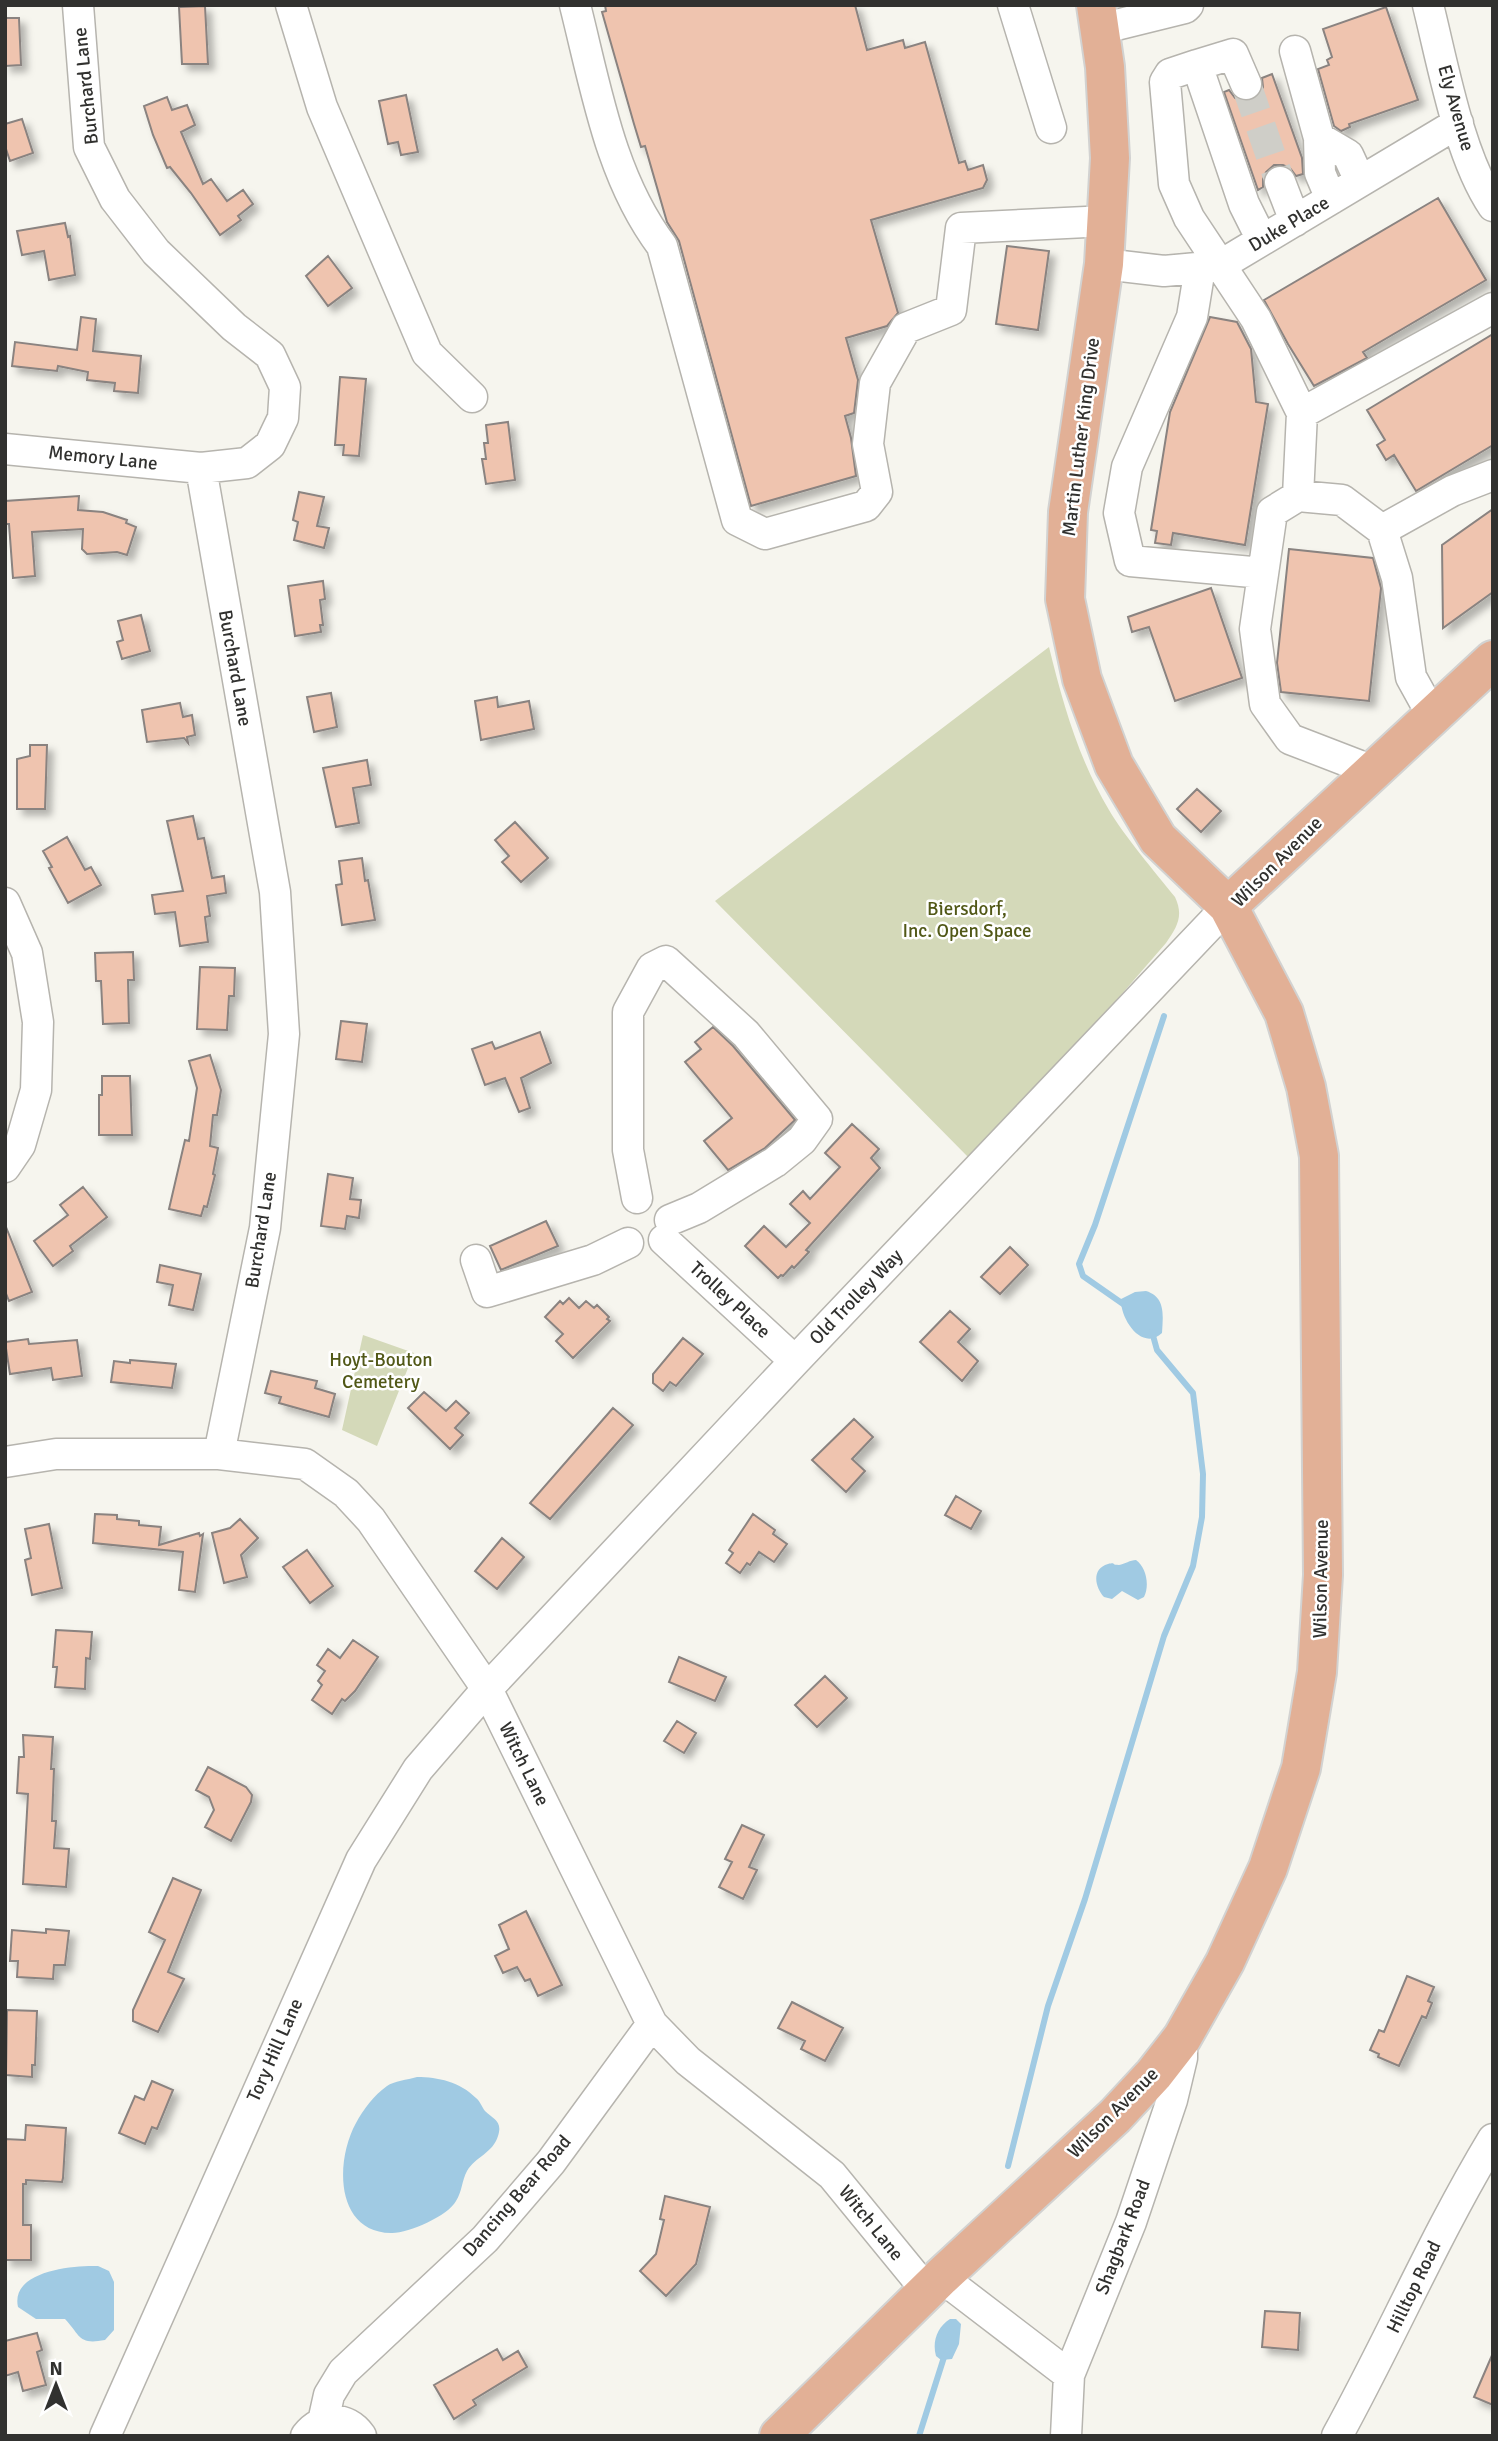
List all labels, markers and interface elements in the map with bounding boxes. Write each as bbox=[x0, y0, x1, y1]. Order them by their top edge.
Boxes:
street label: Burchard Lane bbox=[68, 26, 104, 146]
street label: Ely Avenue bbox=[1432, 62, 1480, 154]
street label: Duke Place bbox=[1244, 191, 1334, 257]
street label: Martin Luther King Drive bbox=[1057, 336, 1105, 538]
street label: Memory Lane bbox=[47, 440, 159, 476]
street label: Burchard Lane bbox=[213, 608, 257, 728]
street label: Wilson Avenue bbox=[1226, 811, 1328, 913]
park label: Biersdorf, Inc. Open Space bbox=[902, 897, 1032, 943]
street label: Burchard Lane bbox=[240, 1170, 282, 1290]
street label: Old Trolley Way bbox=[804, 1244, 908, 1350]
street label: Trolley Place bbox=[684, 1256, 776, 1344]
park label: Hoyt-Bouton Cemetery bbox=[329, 1348, 433, 1394]
street label: Wilson Avenue bbox=[1308, 1519, 1334, 1639]
street label: Witch Lane bbox=[493, 1718, 555, 1810]
street label: Tory Hill Lane bbox=[242, 1995, 308, 2105]
street label: Wilson Avenue bbox=[1062, 2062, 1164, 2164]
street label: Dancing Bear Road bbox=[458, 2130, 576, 2262]
street label: Shagbark Road bbox=[1090, 2176, 1156, 2298]
street label: Witch Lane bbox=[833, 2180, 909, 2266]
street label: Hilltop Road bbox=[1381, 2237, 1447, 2337]
north arrow bbox=[21, 2350, 91, 2420]
text: N bbox=[49, 2357, 63, 2381]

